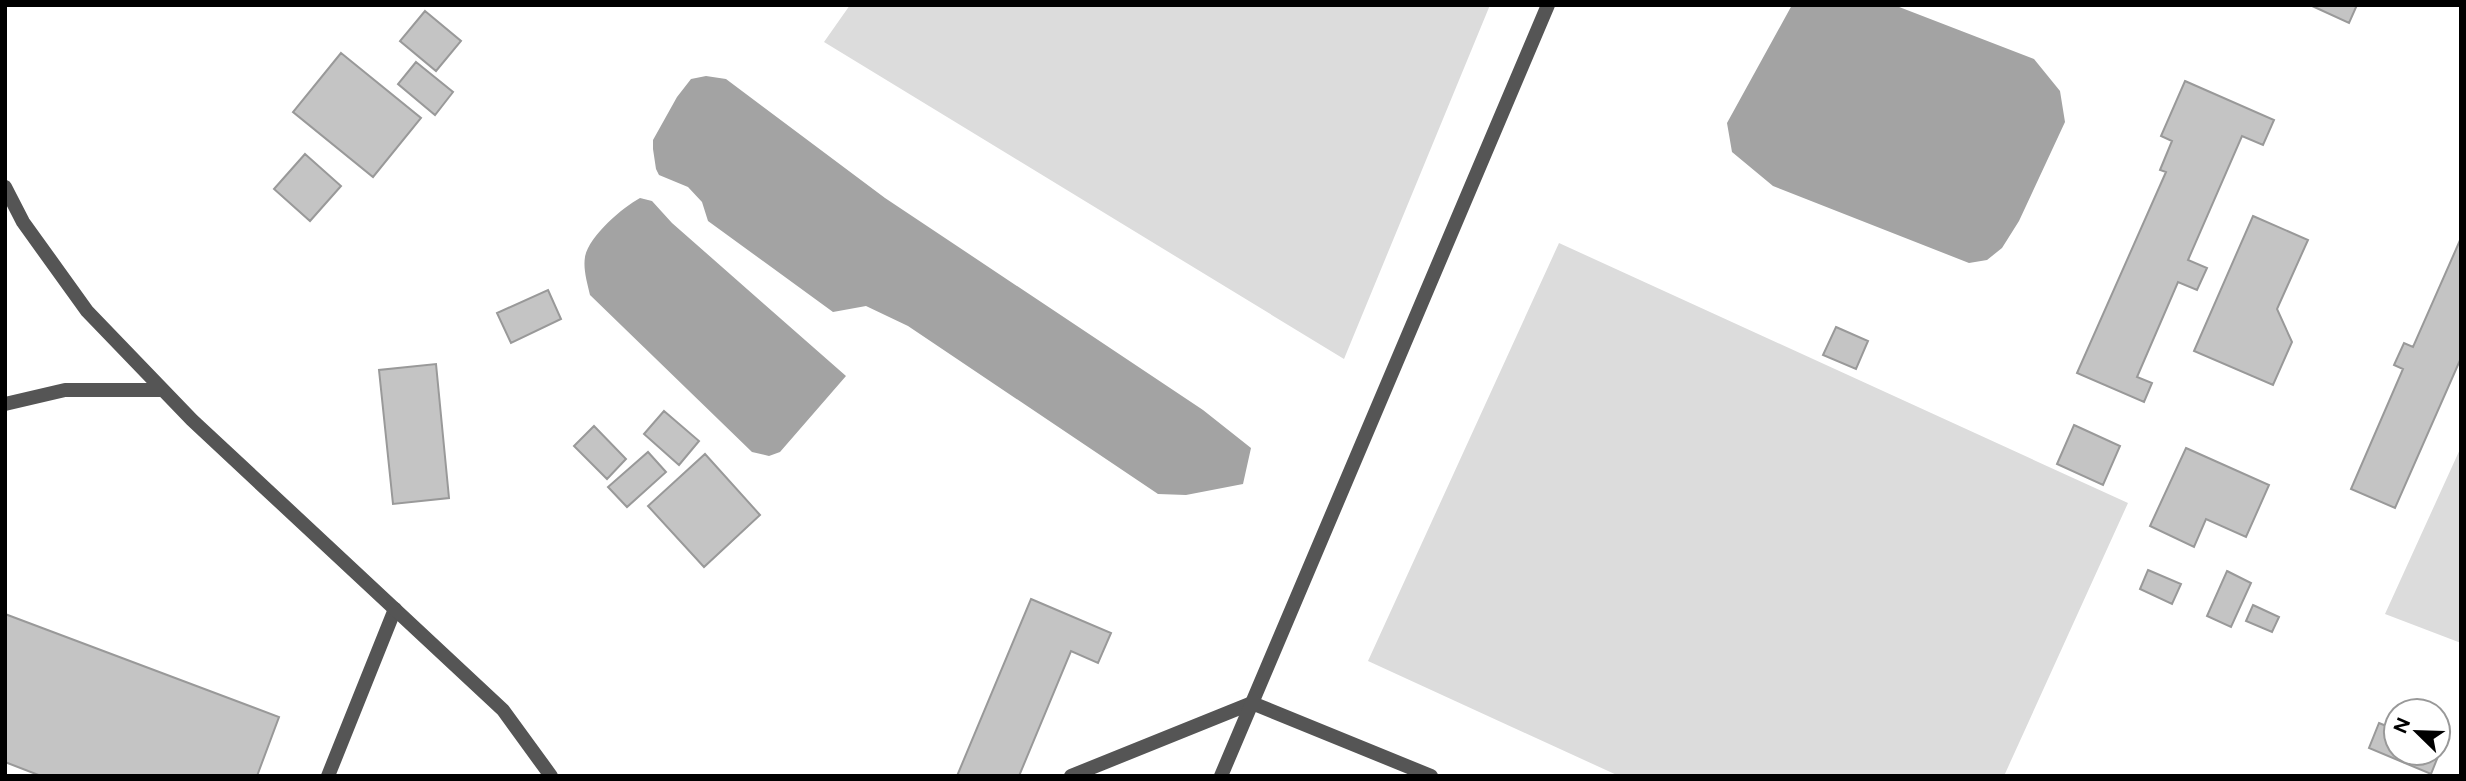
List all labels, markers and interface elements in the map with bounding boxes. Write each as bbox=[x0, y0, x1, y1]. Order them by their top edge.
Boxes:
north arrow bbox=[2382, 697, 2452, 767]
text: N bbox=[2388, 714, 2415, 737]

